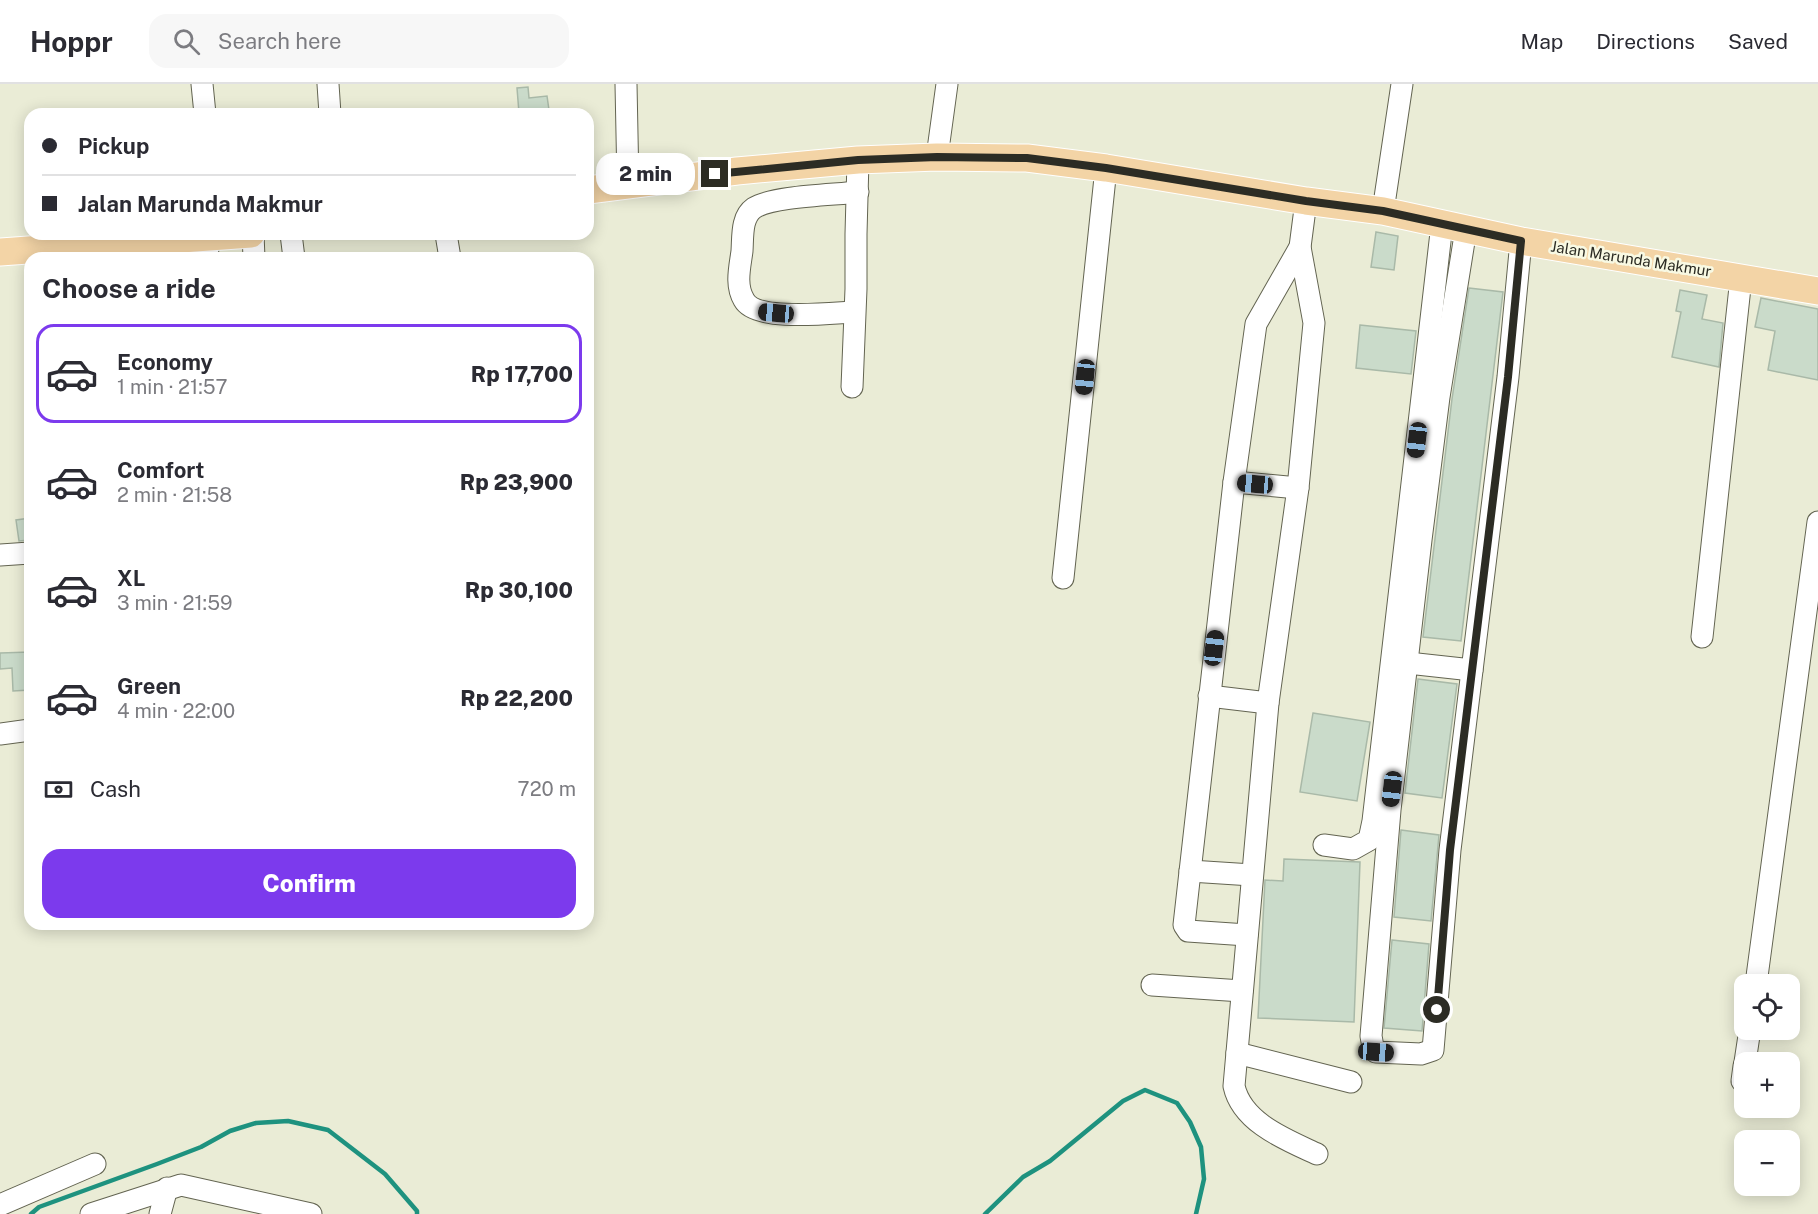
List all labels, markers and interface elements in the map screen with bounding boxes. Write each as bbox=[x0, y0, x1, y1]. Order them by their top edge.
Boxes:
search box bbox=[149, 14, 569, 68]
text: Hoppr bbox=[30, 25, 113, 58]
icon: search bbox=[170, 25, 203, 58]
text: Search here bbox=[218, 28, 341, 54]
text: Map bbox=[1521, 29, 1563, 54]
text: Directions bbox=[1596, 29, 1695, 54]
text: Saved bbox=[1728, 29, 1788, 54]
text: Pickup bbox=[78, 133, 149, 159]
callout: 2 min bbox=[595, 153, 694, 195]
route end bbox=[701, 160, 728, 187]
text: 2 min bbox=[619, 162, 672, 186]
text: Jalan Marunda Makmur bbox=[78, 191, 323, 217]
street label: Jalan Marunda Makmur bbox=[1549, 237, 1713, 280]
text: Choose a ride bbox=[42, 272, 216, 304]
car bbox=[757, 302, 795, 324]
icon: car bbox=[45, 347, 99, 401]
text: Economy bbox=[117, 349, 213, 375]
car bbox=[1074, 358, 1096, 396]
text: Rp 17,700 bbox=[471, 361, 573, 387]
text: 1 min · 21:57 bbox=[117, 375, 228, 399]
car bbox=[1406, 421, 1428, 459]
icon: car bbox=[45, 455, 99, 509]
text: Comfort bbox=[117, 457, 204, 483]
text: Rp 23,900 bbox=[460, 469, 573, 495]
car bbox=[1236, 473, 1274, 495]
text: 2 min · 21:58 bbox=[117, 483, 232, 507]
icon: car bbox=[45, 563, 99, 617]
text: XL bbox=[117, 565, 145, 591]
text: Rp 30,100 bbox=[465, 577, 573, 603]
text: 3 min · 21:59 bbox=[117, 591, 232, 615]
car bbox=[1203, 629, 1225, 667]
icon: car bbox=[45, 671, 99, 725]
text: Green bbox=[117, 673, 181, 699]
text: Rp 22,200 bbox=[460, 685, 573, 711]
text: 4 min · 22:00 bbox=[117, 699, 235, 723]
car bbox=[1381, 770, 1403, 808]
icon: cash bbox=[42, 773, 75, 806]
text: Cash bbox=[90, 776, 141, 802]
text: 720 m bbox=[518, 777, 576, 801]
button: Confirm bbox=[42, 849, 576, 918]
map controls bbox=[1734, 974, 1800, 1196]
button: locate bbox=[1734, 974, 1800, 1040]
route start bbox=[1423, 996, 1450, 1023]
car bbox=[1357, 1042, 1395, 1062]
button: + bbox=[1734, 1052, 1800, 1118]
button: − bbox=[1734, 1130, 1800, 1196]

